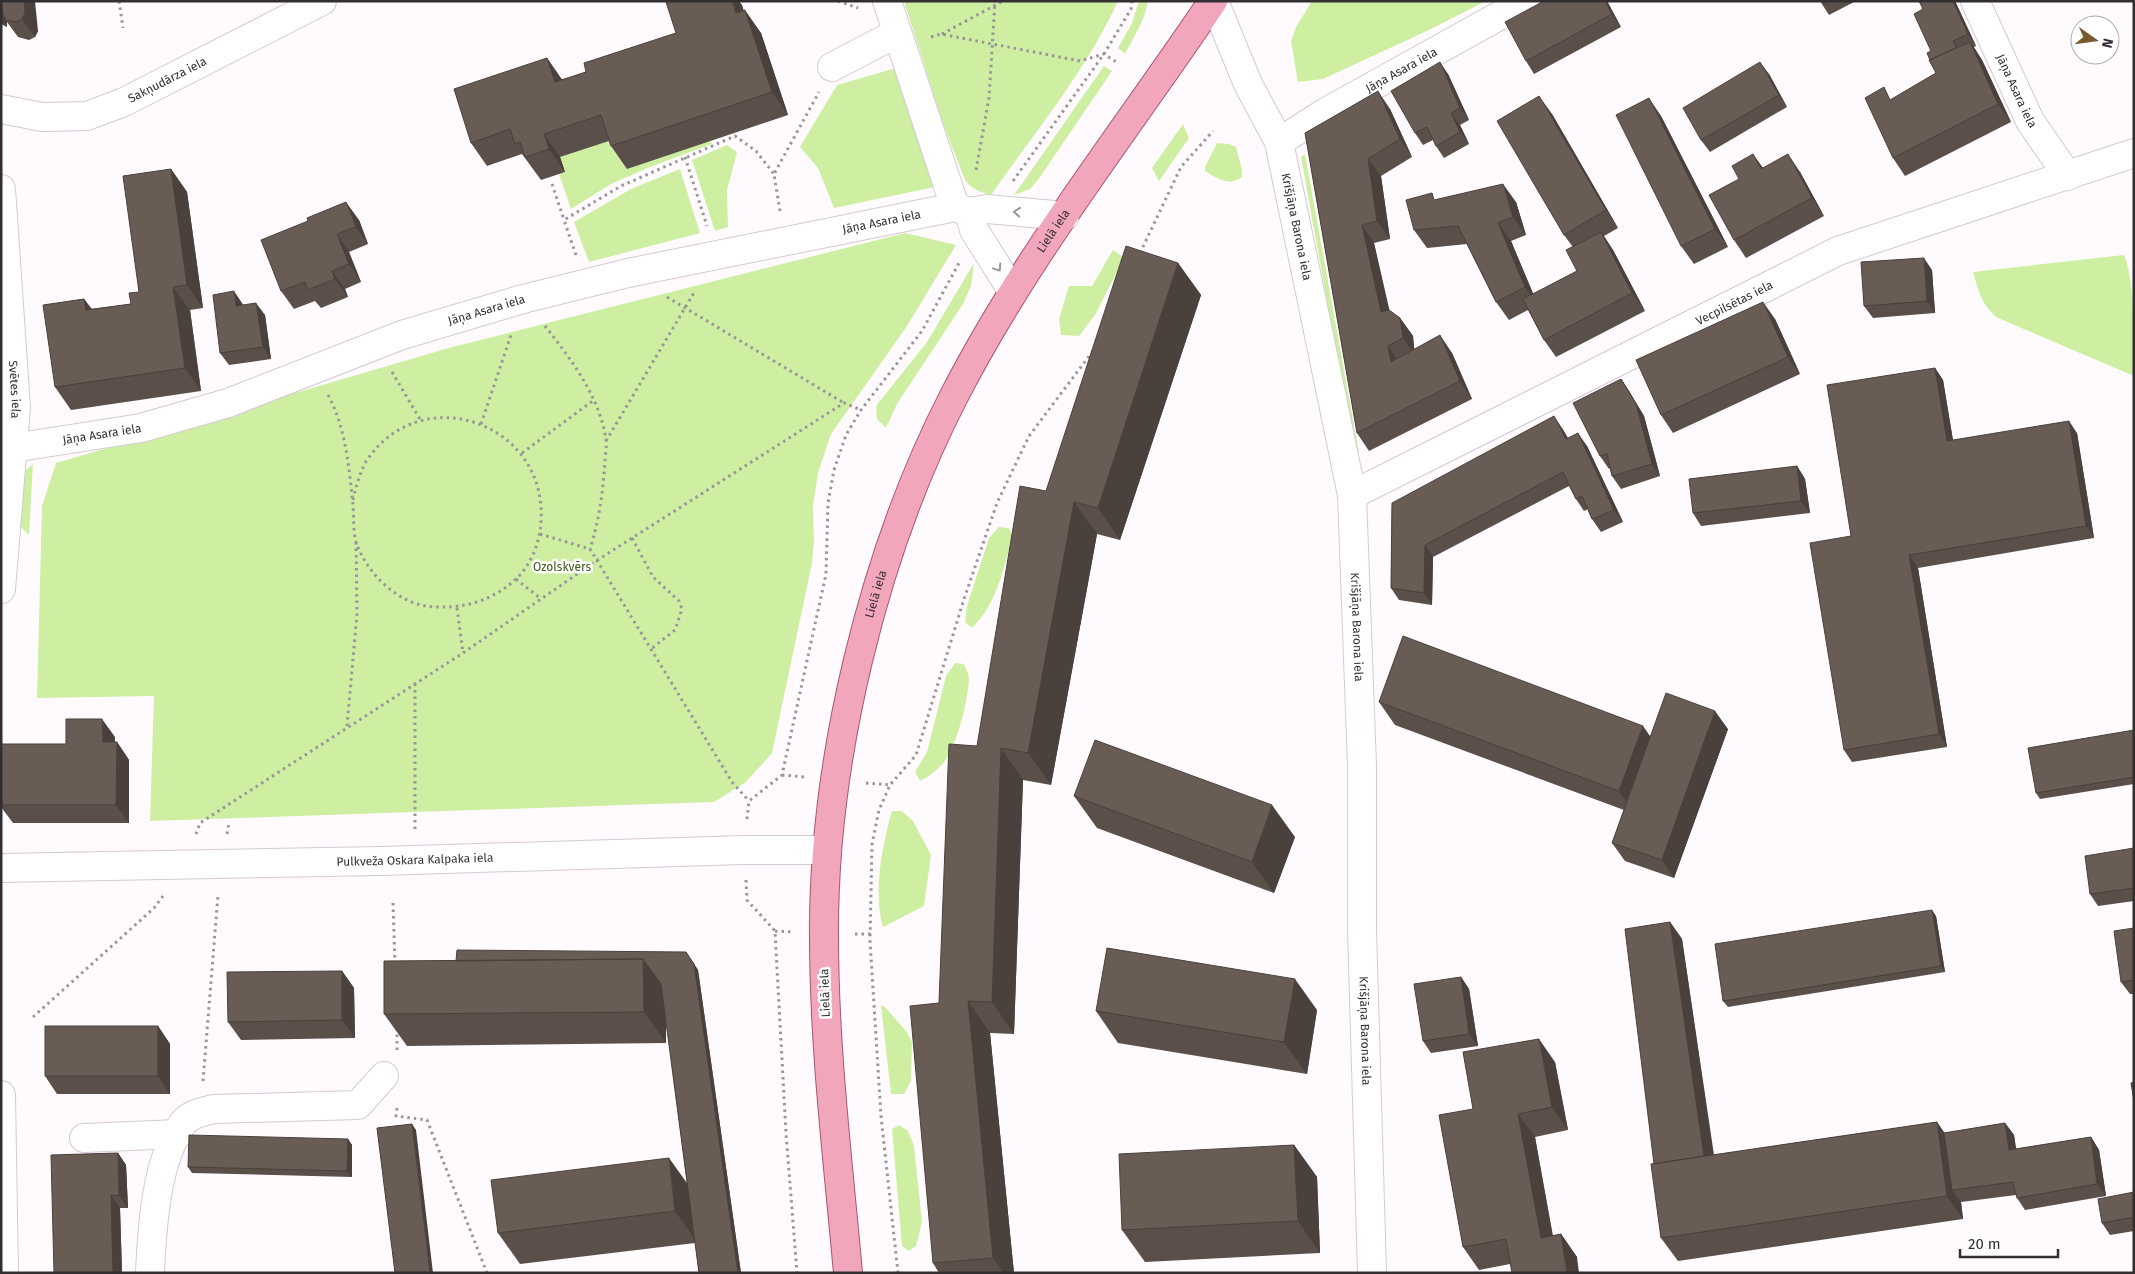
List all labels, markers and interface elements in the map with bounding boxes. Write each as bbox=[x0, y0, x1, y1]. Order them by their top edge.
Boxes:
north arrow bbox=[2070, 15, 2120, 65]
text: N bbox=[2098, 36, 2117, 50]
street label: Jāņa Asara iela bbox=[1363, 45, 1440, 96]
street label: Jāņa Asara iela bbox=[1993, 52, 2040, 131]
street label: Sakņudārza iela bbox=[126, 54, 209, 106]
street label: Krišjāņa Barona iela bbox=[1279, 172, 1314, 282]
one-way arrow bbox=[1013, 206, 1021, 217]
street label: Jāņa Asara iela bbox=[841, 207, 922, 237]
street label: Lielā iela bbox=[1034, 207, 1073, 255]
one-way arrow bbox=[992, 262, 1001, 272]
street label: Vecpilsētas iela bbox=[1694, 278, 1775, 328]
street label: Jāņa Asara iela bbox=[446, 292, 527, 328]
street label: Svētes iela bbox=[6, 360, 23, 419]
street label: Jāņa Asara iela bbox=[61, 421, 142, 447]
park label: Ozolskvērs bbox=[533, 560, 591, 574]
street label: Lielā iela bbox=[862, 568, 890, 619]
street label: Krišjāņa Barona iela bbox=[1348, 572, 1366, 682]
street label: Pulkveža Oskara Kalpaka iela bbox=[336, 851, 494, 869]
street label: Lielā iela bbox=[817, 968, 833, 1018]
street label: Krišjāņa Barona iela bbox=[1356, 976, 1374, 1086]
scale bar bbox=[1960, 1226, 2058, 1258]
text: 20 m bbox=[1968, 1235, 2001, 1253]

